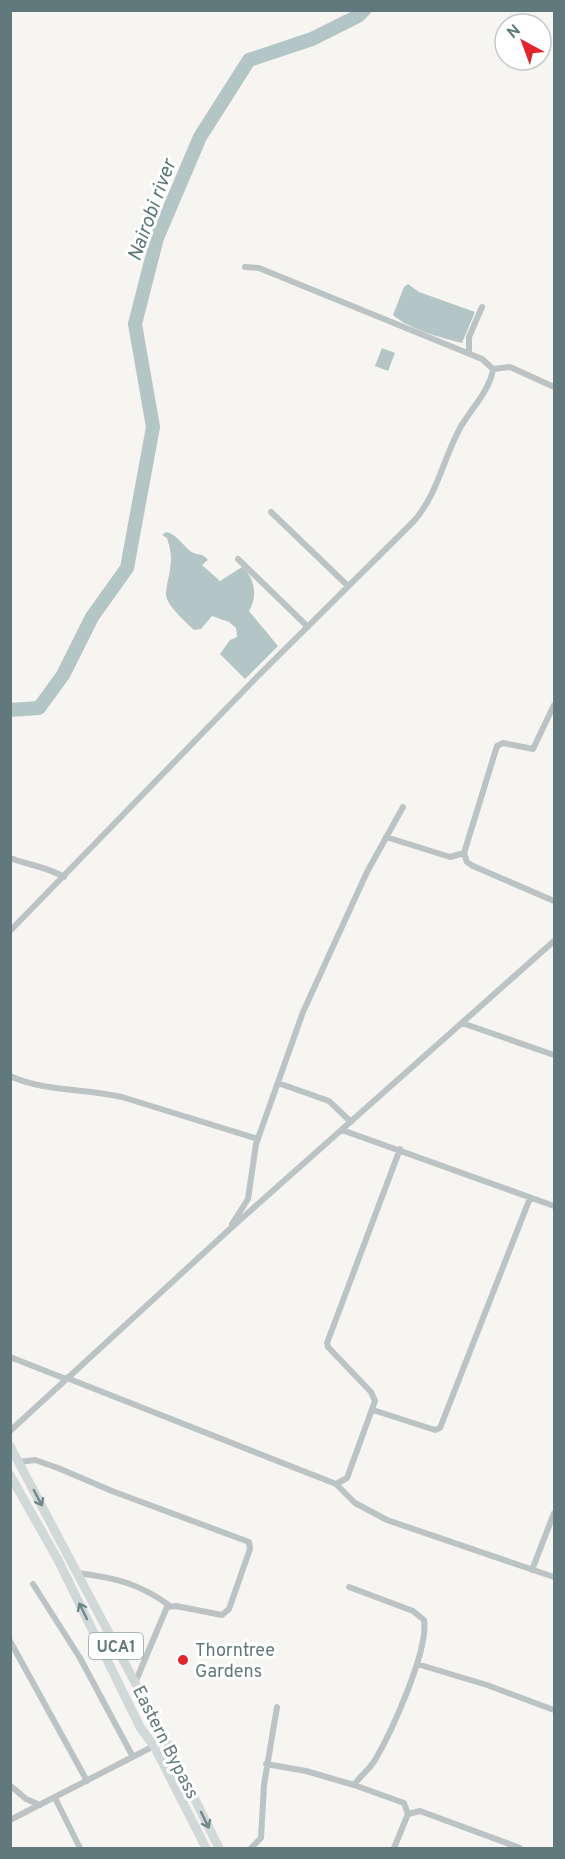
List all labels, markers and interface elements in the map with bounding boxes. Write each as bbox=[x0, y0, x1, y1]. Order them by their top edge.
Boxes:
north arrow bbox=[493, 12, 553, 72]
text: N bbox=[504, 21, 525, 44]
water label: Nairobi river bbox=[122, 155, 184, 265]
one-way arrow bbox=[33, 1488, 44, 1506]
one-way arrow bbox=[76, 1602, 88, 1620]
road number: UCA1 bbox=[89, 1633, 143, 1659]
place label: Thorntree Gardens bbox=[195, 1640, 275, 1684]
marker: Thorntree Gardens bbox=[176, 1653, 190, 1667]
street label: Eastern Bypass bbox=[126, 1682, 203, 1803]
one-way arrow bbox=[199, 1810, 211, 1828]

